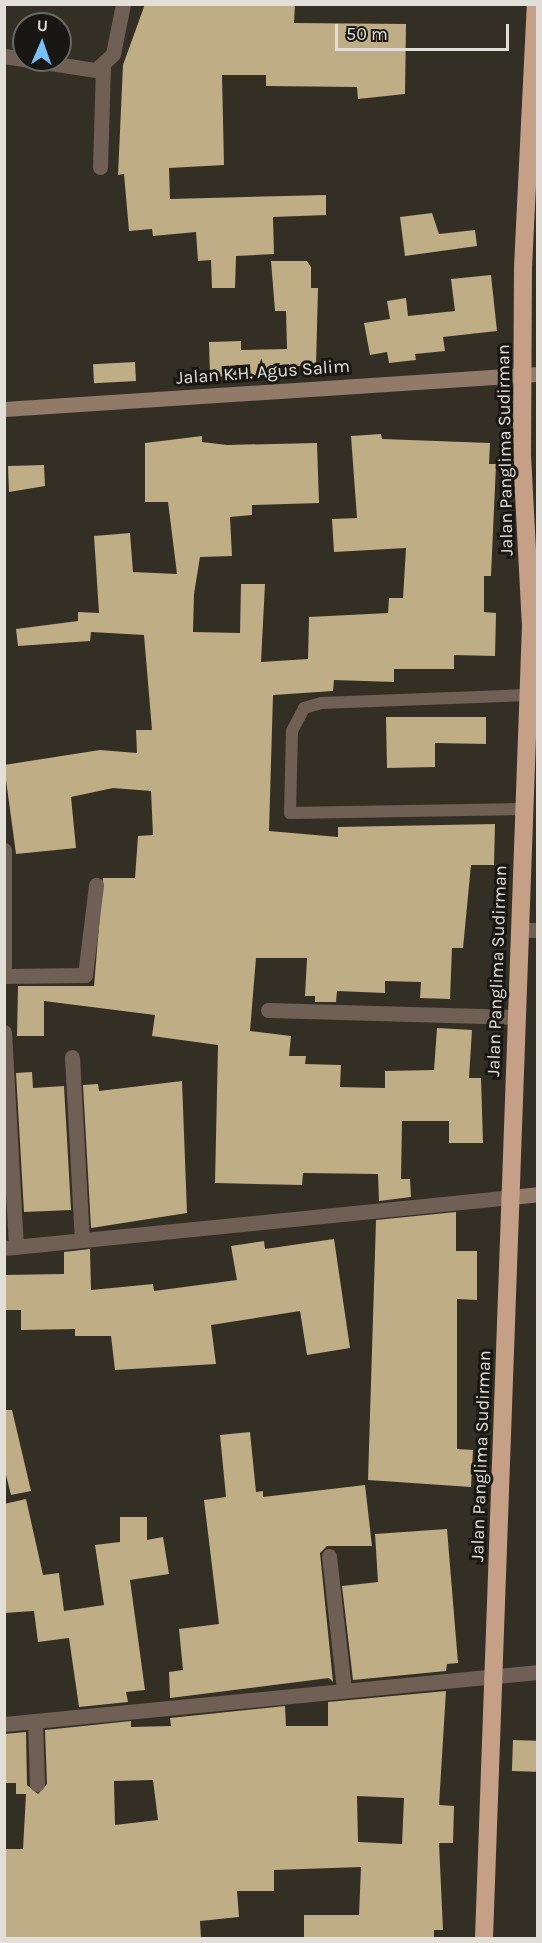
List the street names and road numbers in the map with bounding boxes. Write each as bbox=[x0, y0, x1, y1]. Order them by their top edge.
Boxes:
street label: Jalan Panglima Sudirman bbox=[492, 344, 518, 556]
street label: Jalan K.H. Agus Salim bbox=[175, 355, 351, 389]
street label: Jalan Panglima Sudirman bbox=[483, 865, 511, 1077]
street label: Jalan Panglima Sudirman bbox=[467, 1350, 495, 1562]

